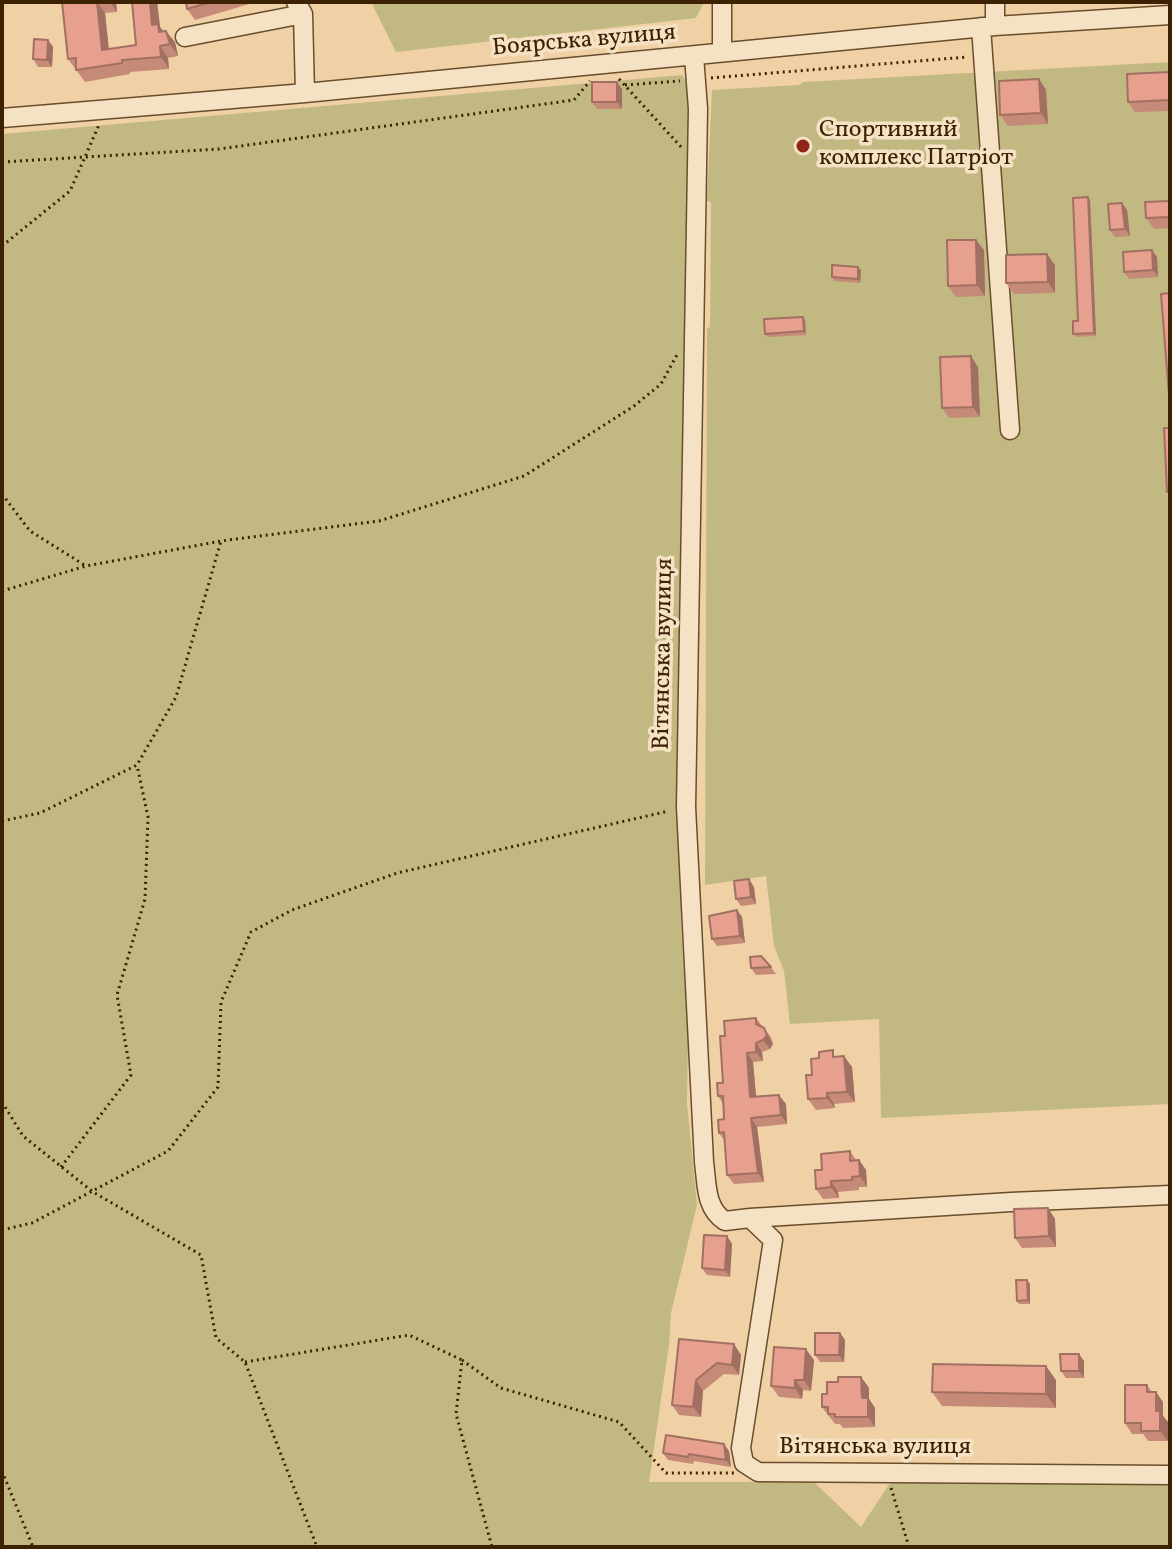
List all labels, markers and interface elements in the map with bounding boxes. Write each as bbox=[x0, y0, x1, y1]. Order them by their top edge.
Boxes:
street label: Боярська вулиця bbox=[491, 20, 677, 64]
place label: Спортивний комплекс Патріот bbox=[819, 118, 1013, 174]
marker: Спортивний комплекс Патріот bbox=[794, 137, 812, 155]
street label: Вітянська вулиця bbox=[649, 558, 681, 750]
street label: Вітянська вулиця bbox=[779, 1435, 971, 1463]

